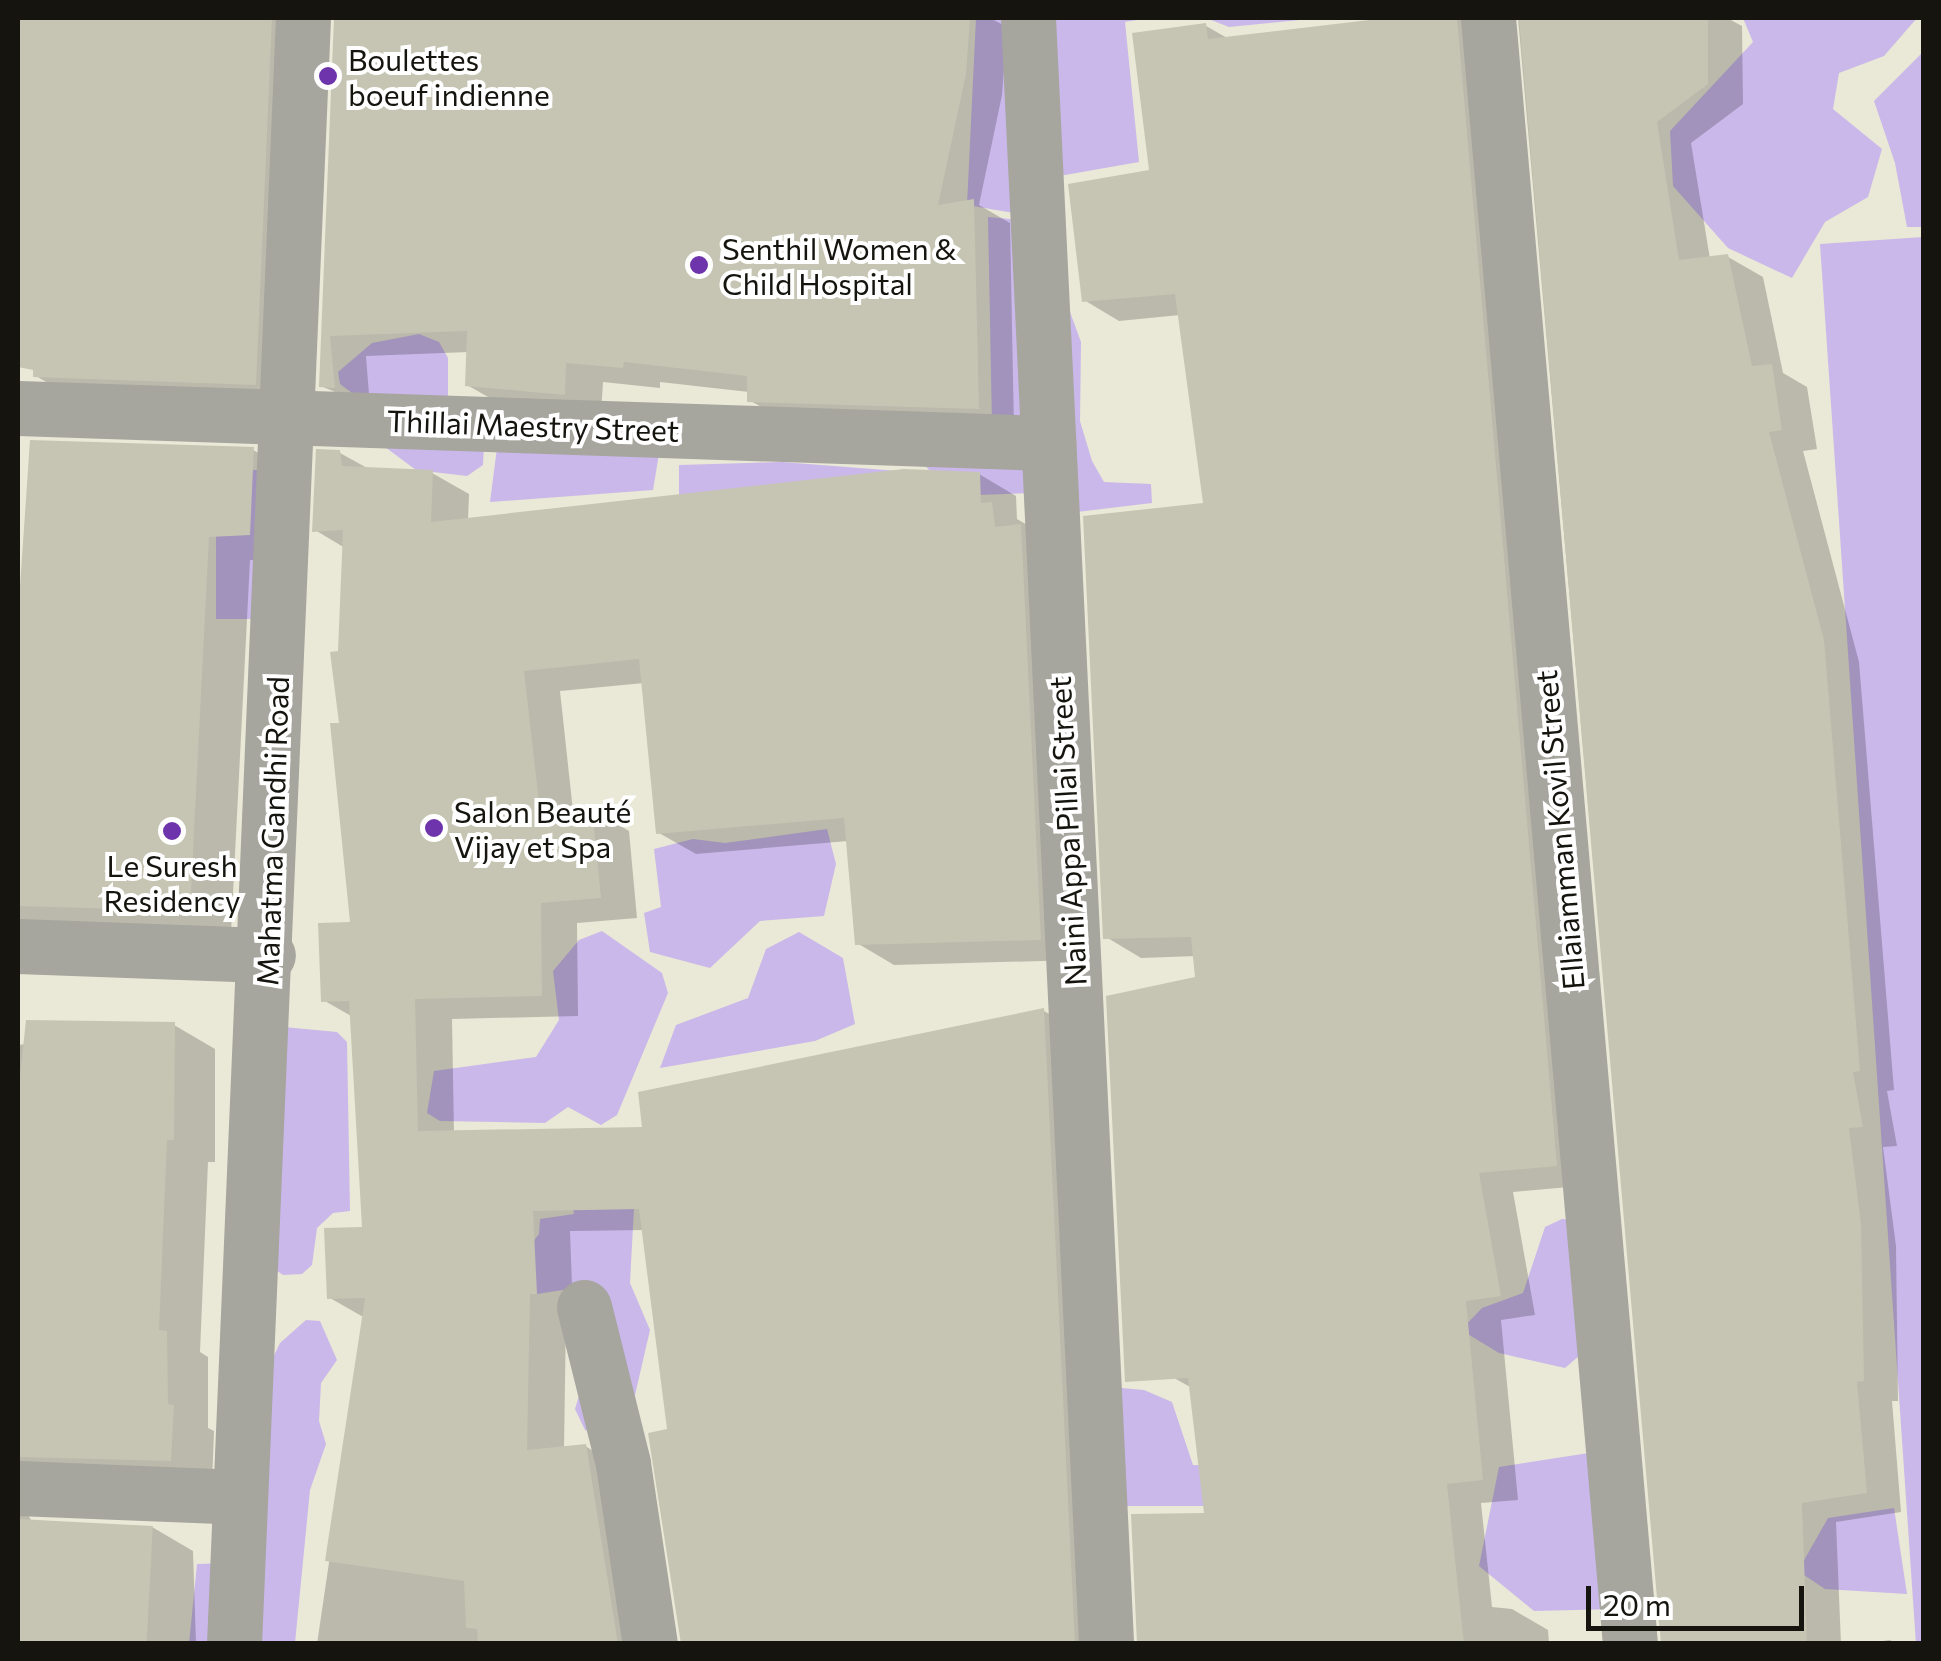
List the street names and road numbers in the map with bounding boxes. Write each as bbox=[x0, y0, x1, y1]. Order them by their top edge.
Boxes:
street label: Thillai Maestry Street bbox=[386, 402, 680, 448]
street label: Ellaiamman Kovil Street bbox=[1527, 669, 1591, 991]
street label: Naini Appa Pillai Street bbox=[1041, 675, 1093, 987]
street label: Mahatma Gandhi Road bbox=[249, 676, 295, 986]

